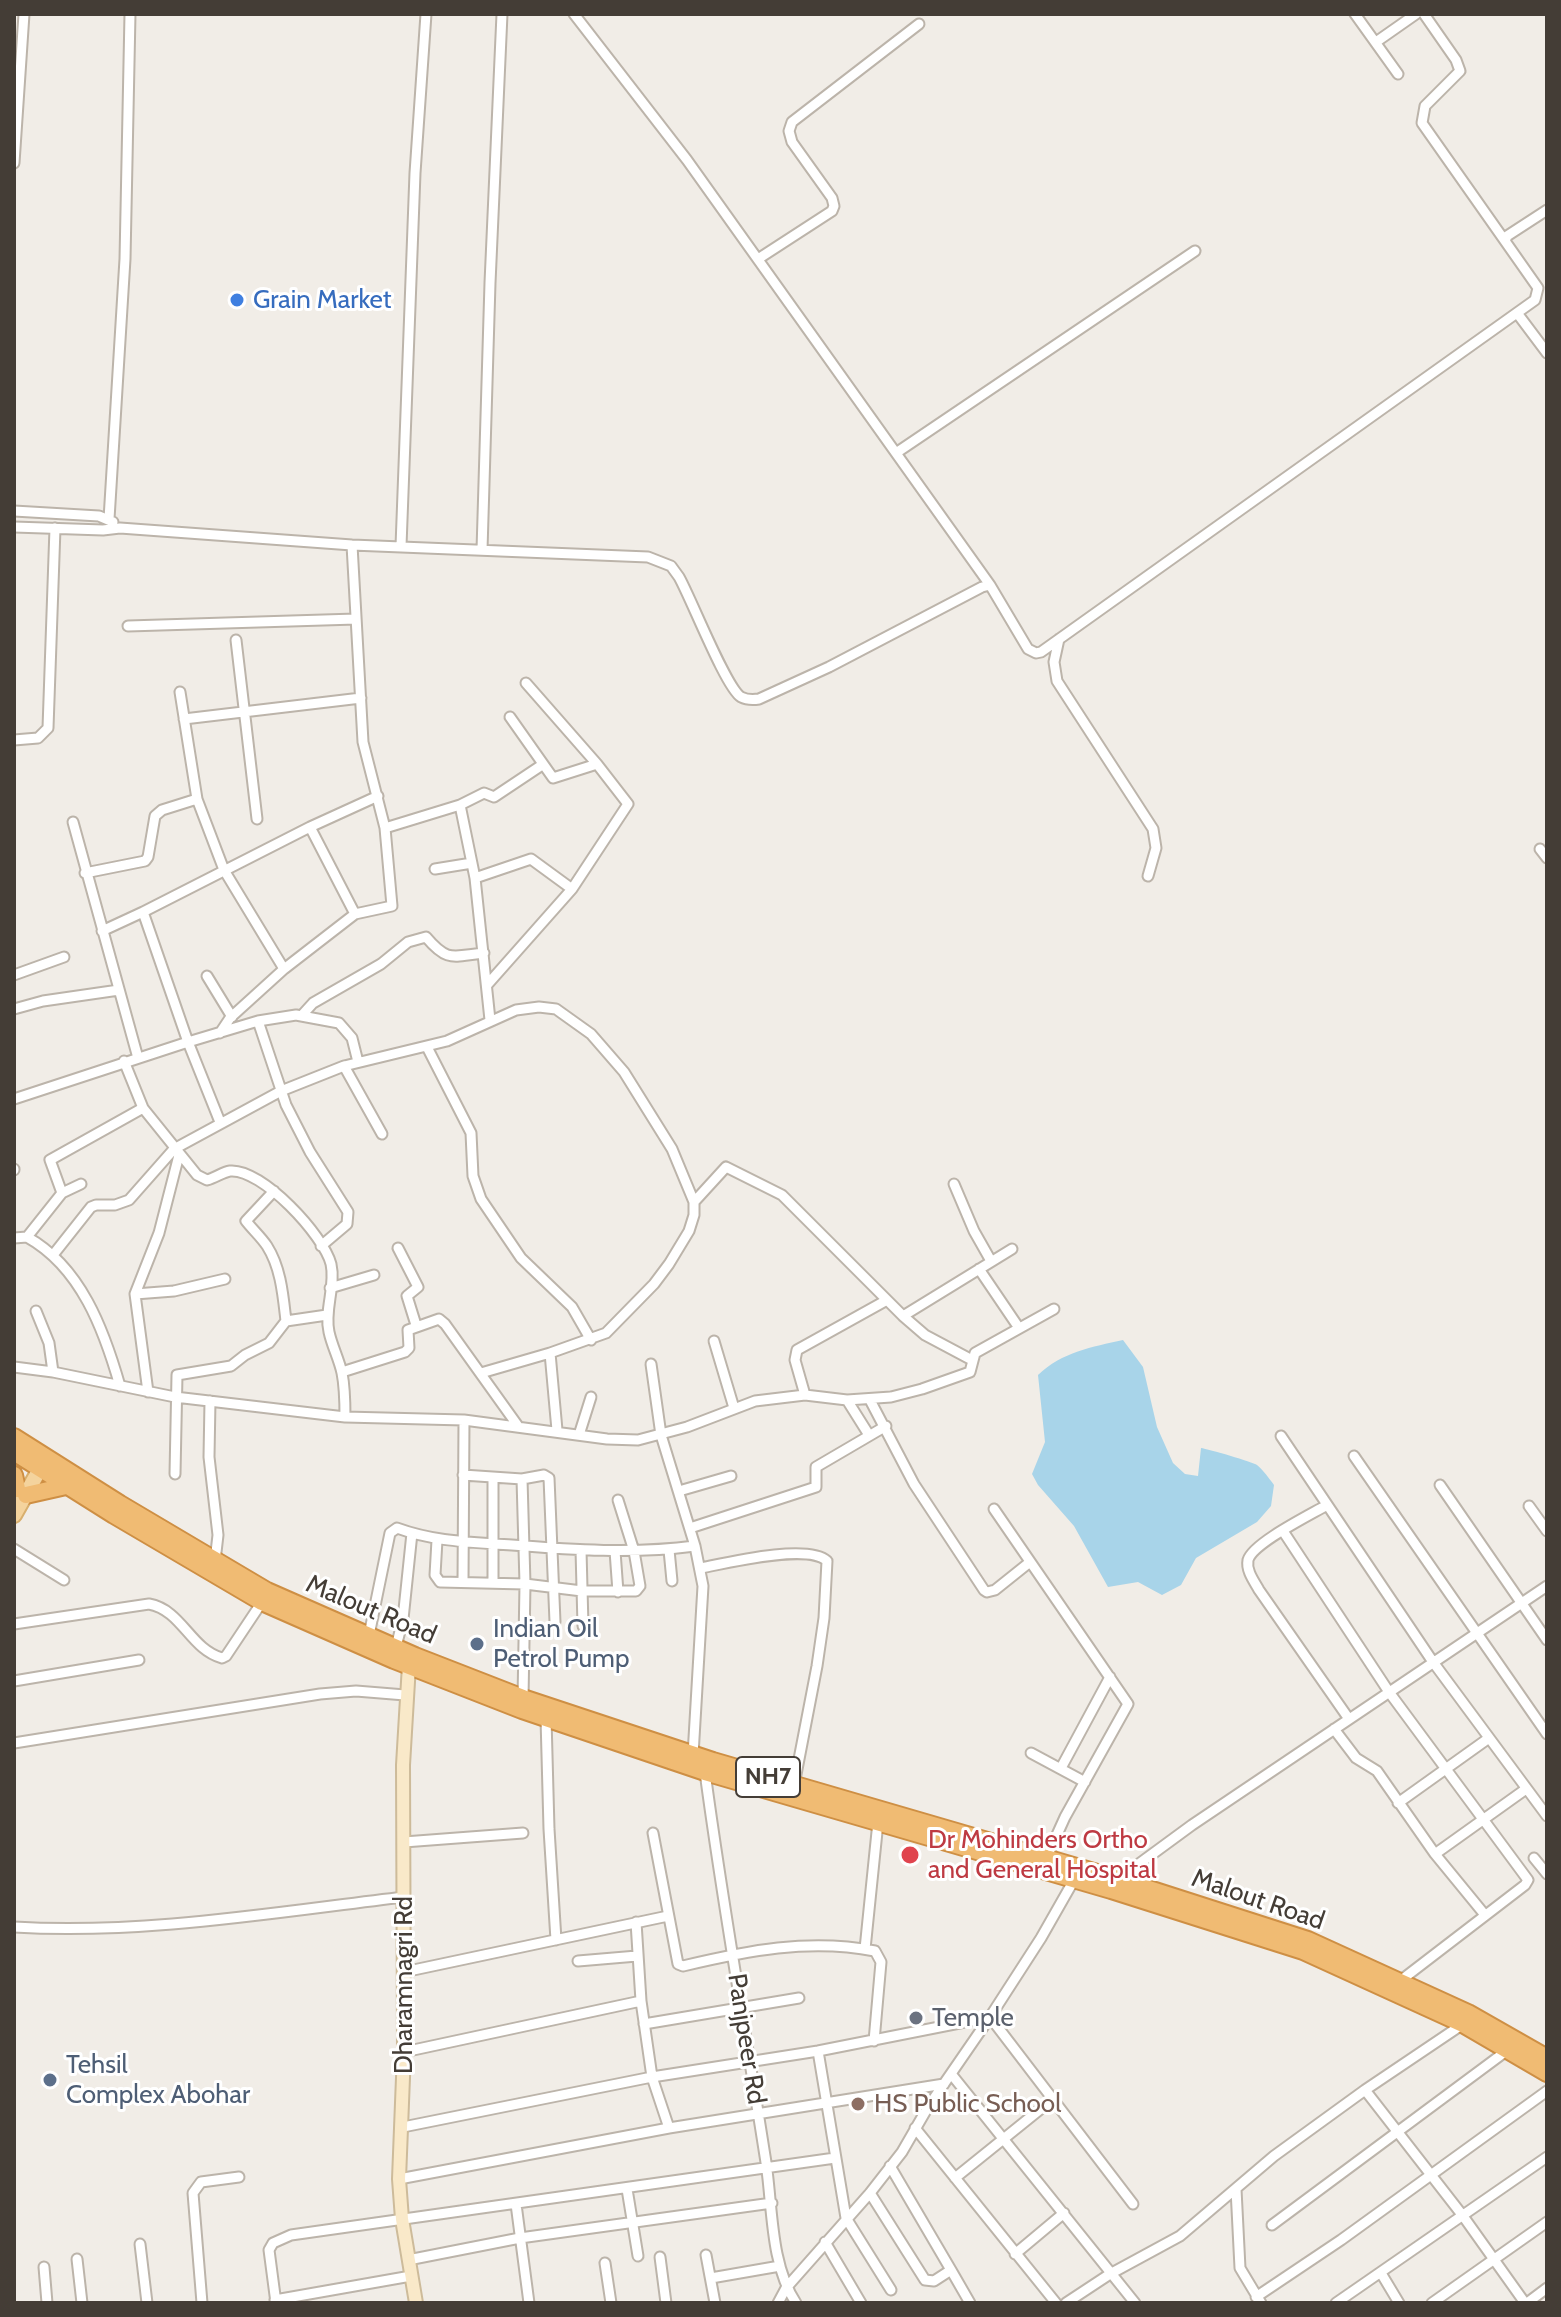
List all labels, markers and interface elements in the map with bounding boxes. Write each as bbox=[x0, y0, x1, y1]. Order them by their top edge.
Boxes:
place label: Grain Market bbox=[253, 284, 392, 316]
marker: Grain Market bbox=[228, 291, 246, 309]
street label: Malout Road bbox=[301, 1569, 441, 1651]
place label: Indian Oil Petrol Pump bbox=[493, 1613, 629, 1674]
marker: Indian Oil Petrol Pump bbox=[468, 1635, 486, 1653]
road number: NH7 bbox=[736, 1757, 800, 1797]
place label: Dr Mohinders Ortho and General Hospital bbox=[928, 1824, 1157, 1886]
marker: Dr Mohinders Ortho and General Hospital bbox=[899, 1844, 921, 1866]
street label: Malout Road bbox=[1188, 1863, 1328, 1937]
street label: Dharamnagri Rd bbox=[388, 1896, 420, 2074]
street label: Panjpeer Rd bbox=[720, 1971, 772, 2107]
place label: Temple bbox=[932, 2002, 1014, 2034]
marker: Temple bbox=[907, 2009, 925, 2027]
place label: Tehsil Complex Abohar bbox=[66, 2049, 250, 2110]
marker: Tehsil Complex Abohar bbox=[41, 2071, 59, 2089]
place label: HS Public School bbox=[874, 2088, 1061, 2120]
marker: HS Public School bbox=[849, 2095, 867, 2113]

